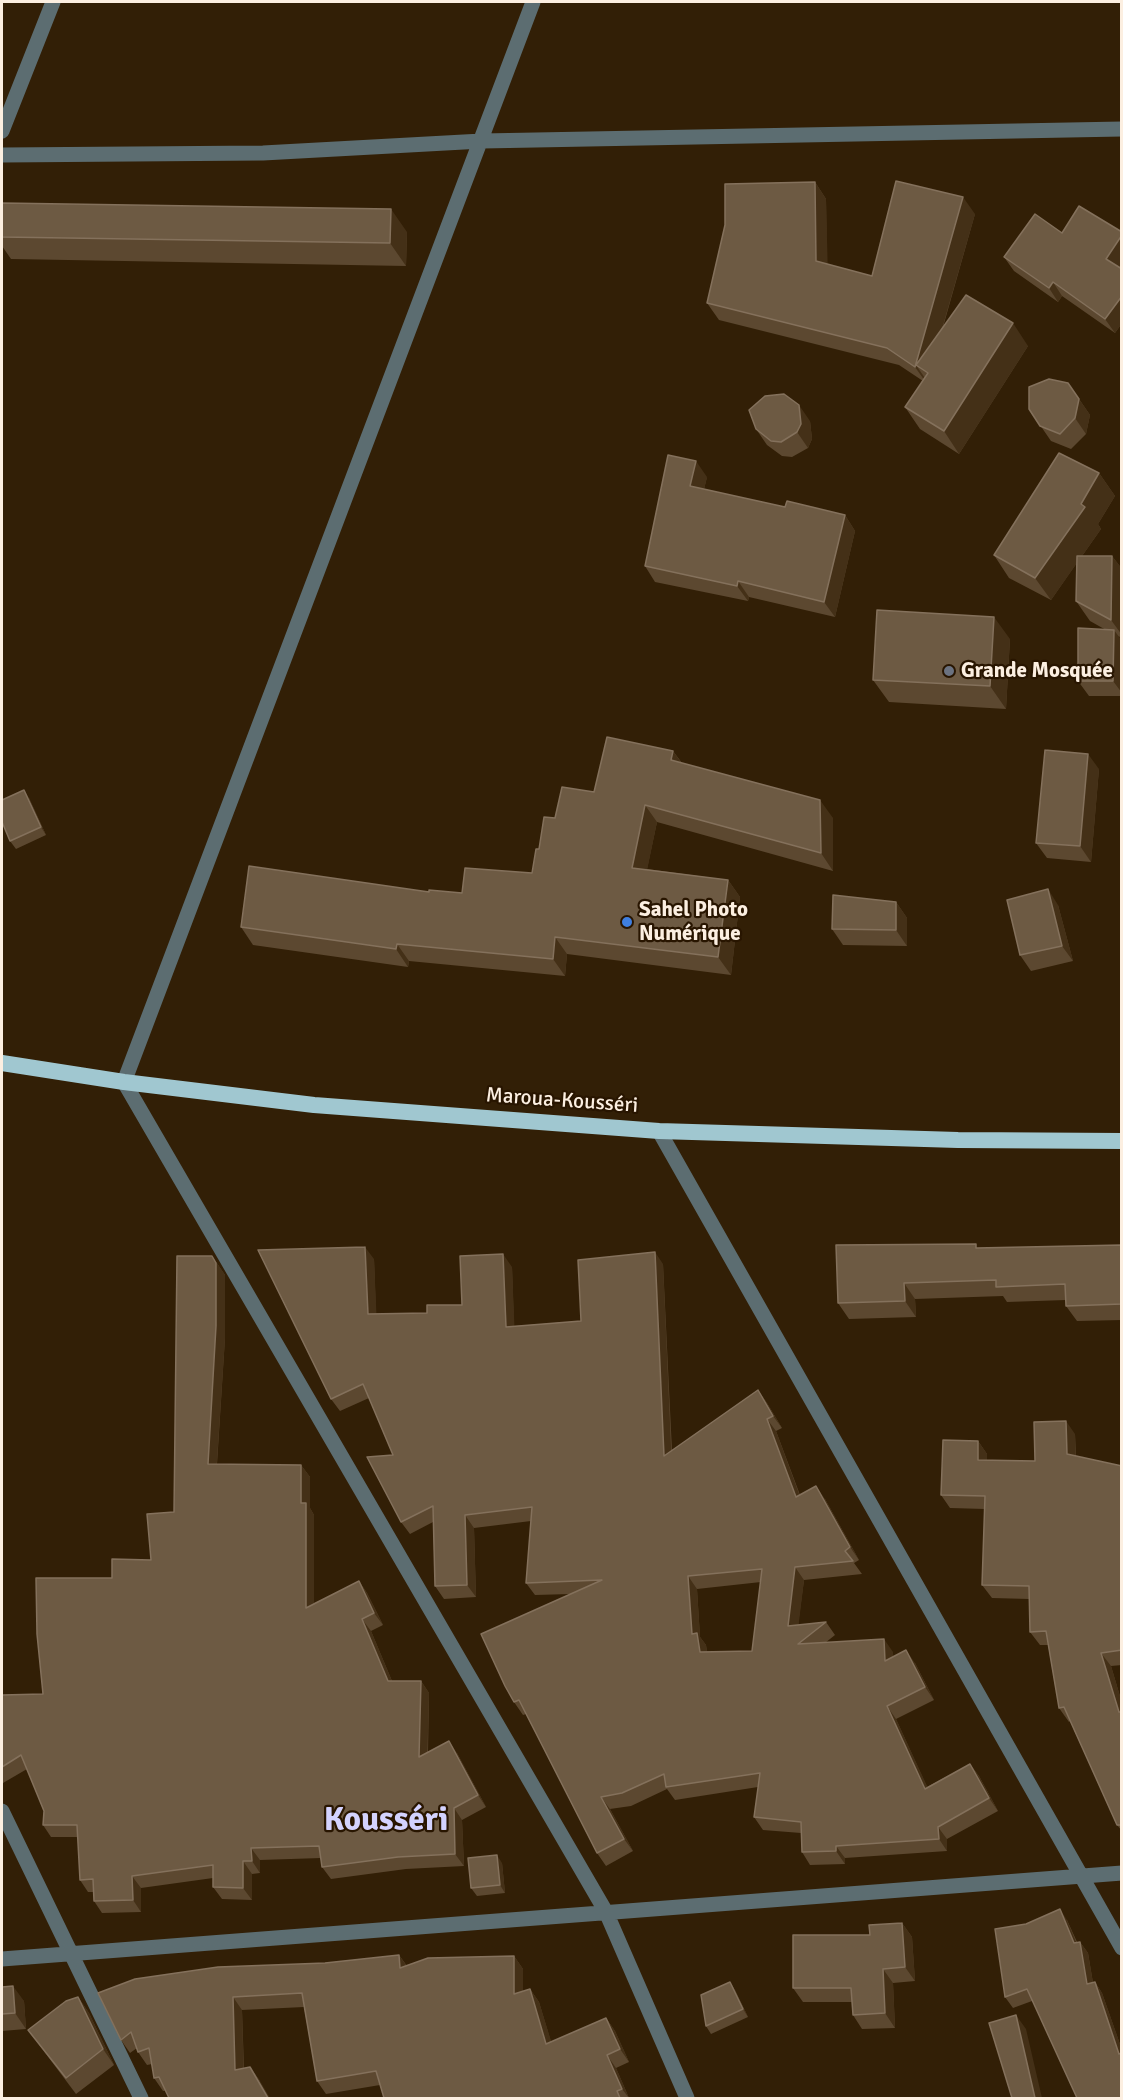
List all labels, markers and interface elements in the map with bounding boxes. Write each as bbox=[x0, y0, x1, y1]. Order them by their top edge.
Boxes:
place label: Grande Mosquée bbox=[961, 658, 1113, 684]
marker: Grande Mosquée bbox=[942, 664, 956, 678]
place label: Sahel Photo Numérique bbox=[639, 897, 748, 947]
marker: Sahel Photo Numérique bbox=[620, 915, 634, 929]
street label: Maroua-Kousséri bbox=[485, 1083, 639, 1119]
district label: Kousséri bbox=[324, 1801, 448, 1841]

